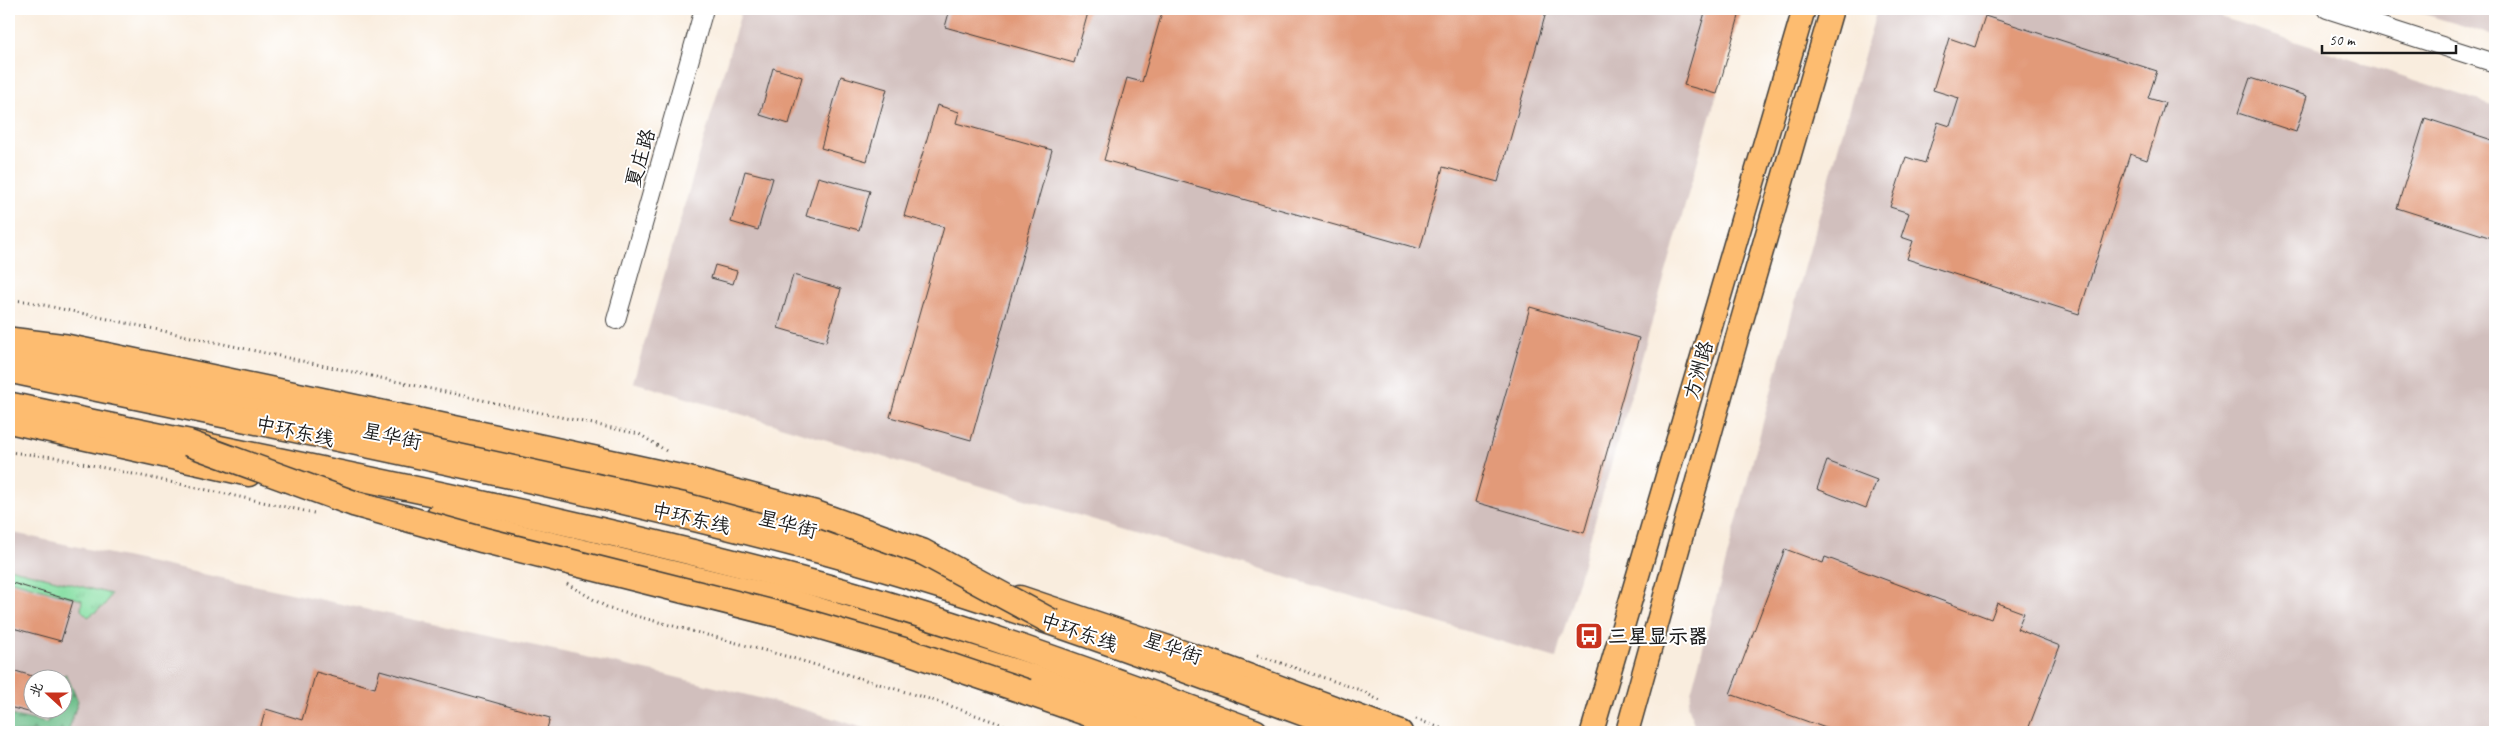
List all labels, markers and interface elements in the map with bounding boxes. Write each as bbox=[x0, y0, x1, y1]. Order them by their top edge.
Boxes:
scale bar bbox=[2322, 22, 2455, 54]
text: 50 m bbox=[2329, 31, 2356, 50]
street label: 夏庄路 bbox=[620, 125, 661, 190]
street label: 方洲路 bbox=[1678, 337, 1719, 402]
street label: 中环东线 bbox=[253, 411, 337, 452]
street label: 星华街 bbox=[360, 418, 424, 455]
street label: 中环东线 bbox=[649, 497, 733, 540]
street label: 星华街 bbox=[756, 505, 820, 544]
street label: 中环东线 bbox=[1037, 608, 1121, 657]
bus stop icon: 三星显示器 bbox=[1574, 621, 1604, 651]
place label: 三星显示器 bbox=[1608, 624, 1708, 649]
street label: 星华街 bbox=[1140, 627, 1205, 670]
north arrow bbox=[22, 668, 72, 718]
text: 北 bbox=[26, 680, 47, 699]

